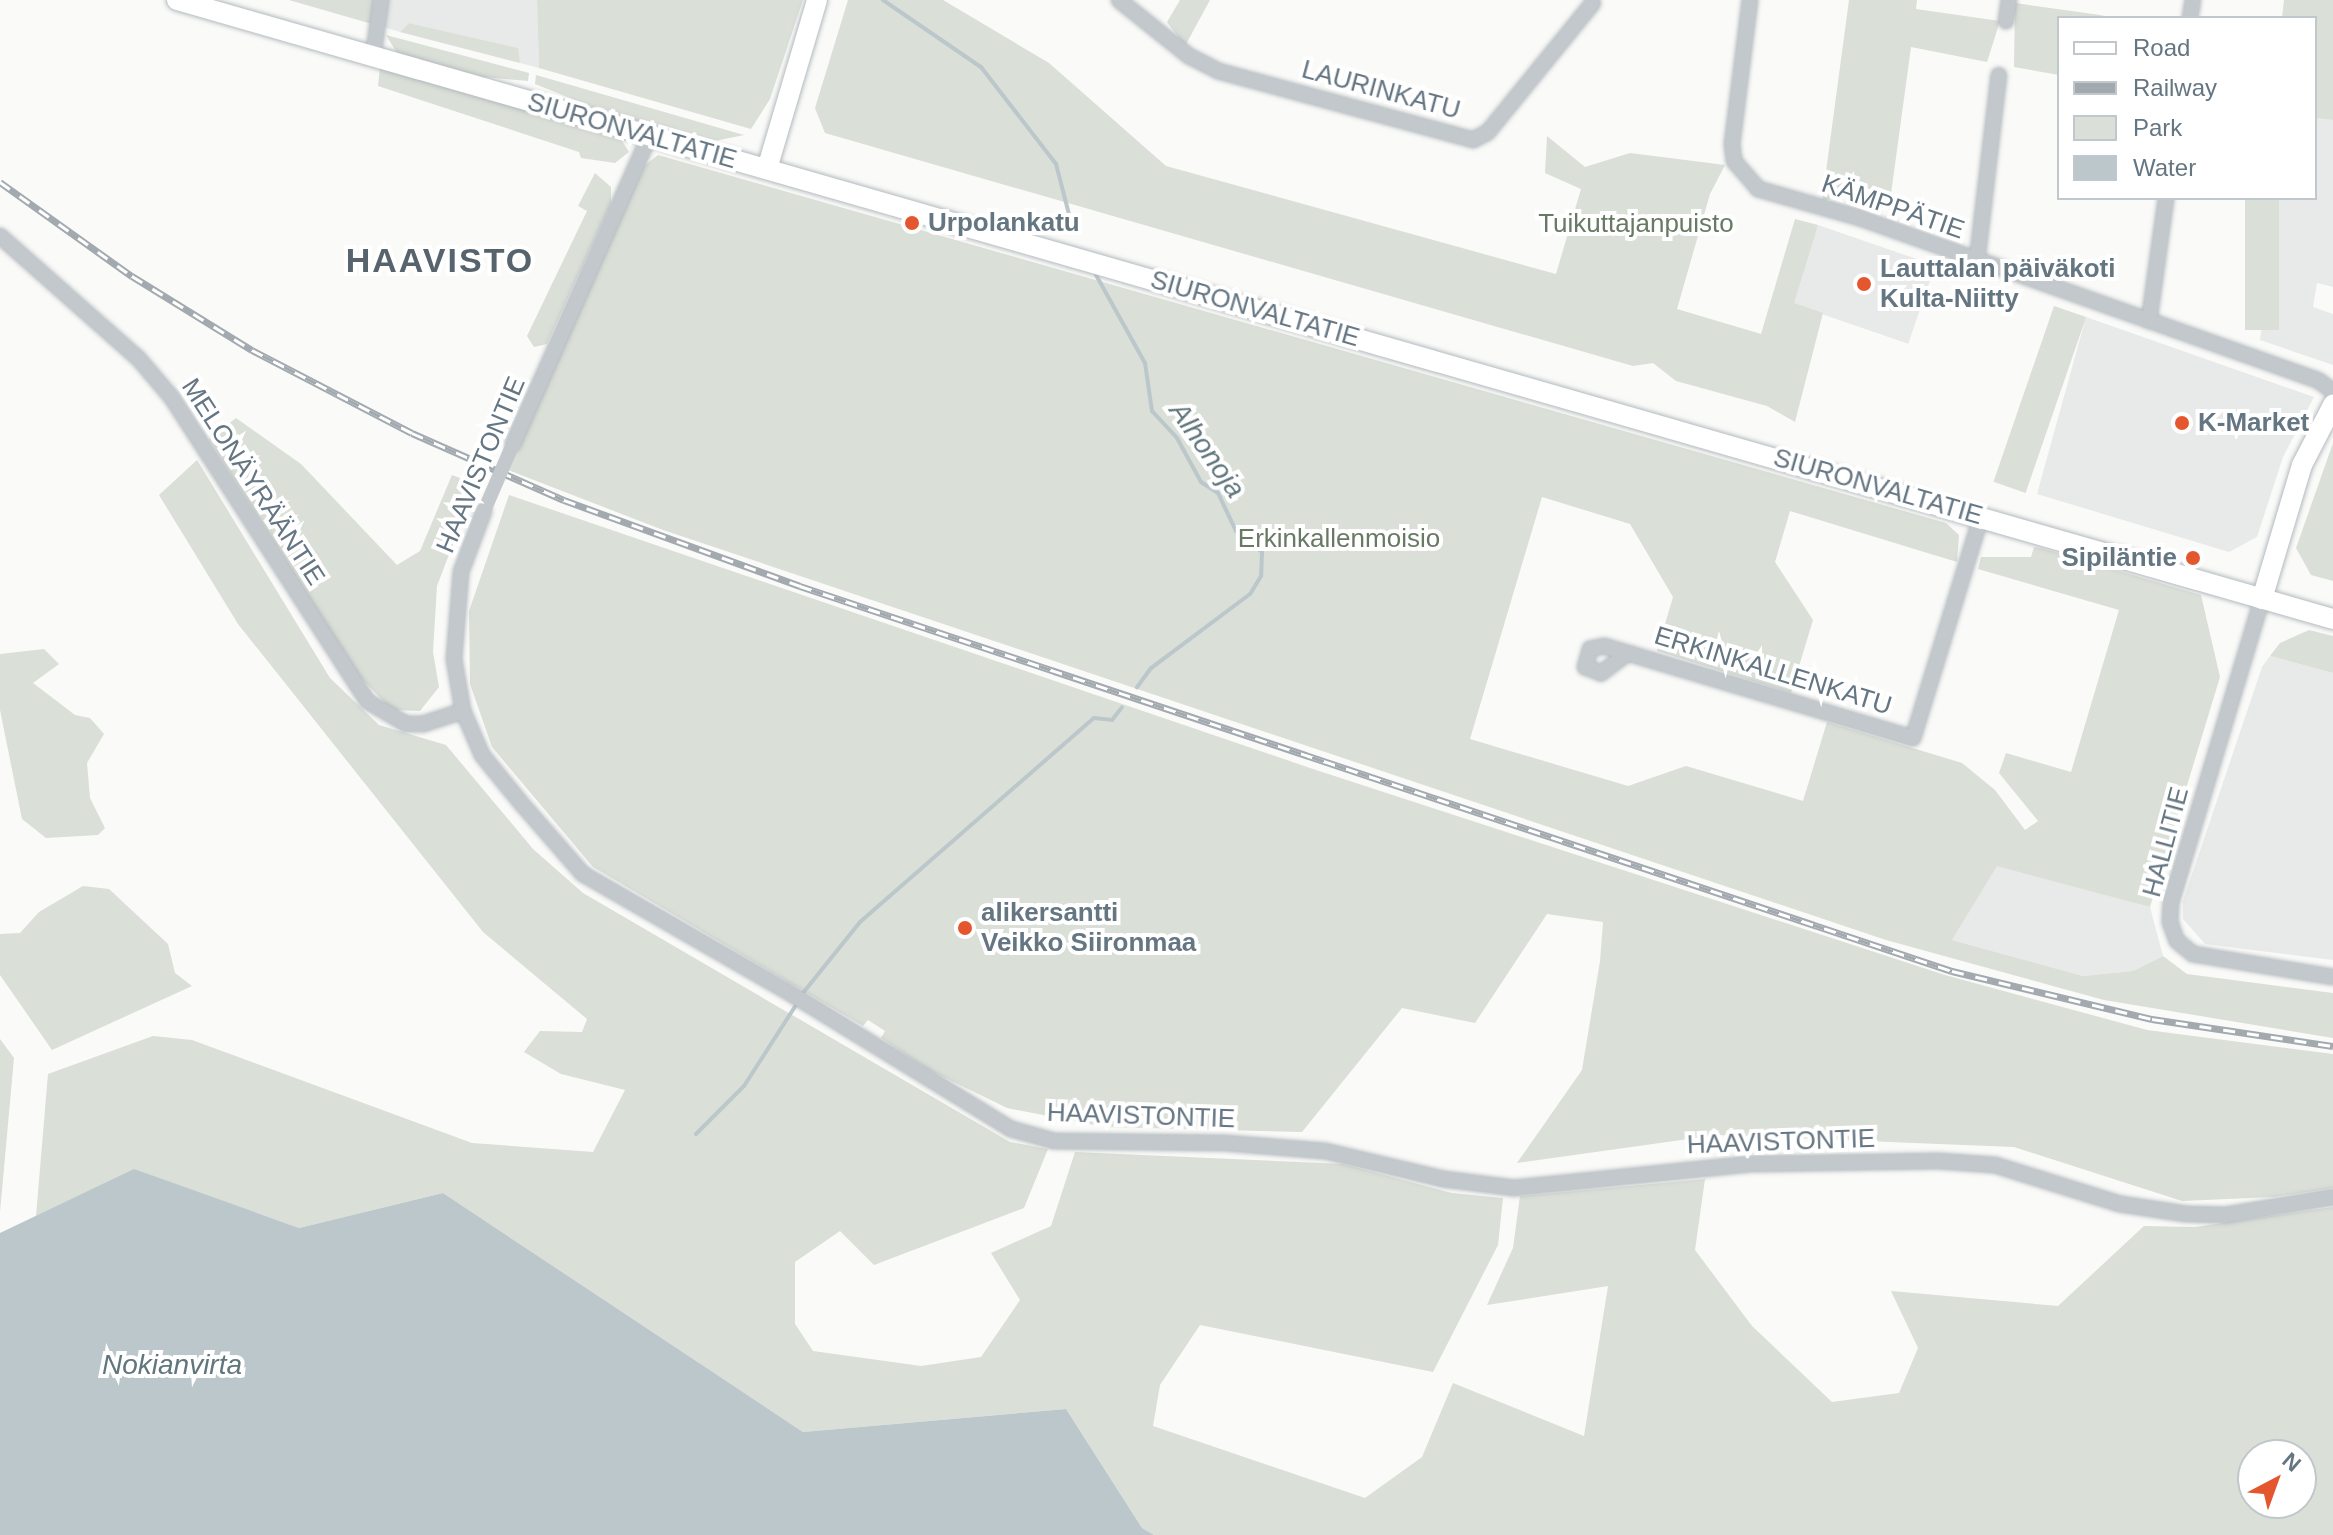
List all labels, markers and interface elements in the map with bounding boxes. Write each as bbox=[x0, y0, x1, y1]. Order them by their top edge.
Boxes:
legend bbox=[2057, 16, 2317, 200]
text: Road bbox=[2133, 34, 2190, 61]
street label: LAURINKATU bbox=[1298, 54, 1464, 126]
text: Railway bbox=[2133, 74, 2217, 101]
street label: SIURONVALTATIE bbox=[524, 86, 740, 176]
text: Park bbox=[2133, 114, 2182, 141]
text: Water bbox=[2133, 154, 2196, 181]
street label: KÄMPPÄTIE bbox=[1818, 168, 1968, 246]
place label: Urpolankatu bbox=[928, 207, 1080, 239]
park label: Tuikuttajanpuisto bbox=[1538, 208, 1734, 240]
marker: Urpolankatu bbox=[903, 214, 921, 232]
district label: HAAVISTO bbox=[346, 241, 534, 281]
place label: Lauttalan päiväkoti Kulta-Niitty bbox=[1880, 253, 2115, 314]
street label: SIURONVALTATIE bbox=[1147, 264, 1363, 354]
marker: Lauttalan päiväkoti Kulta-Niitty bbox=[1855, 275, 1873, 293]
street label: HAAVISTONTIE bbox=[430, 372, 532, 558]
street label: MELONÄYRÄÄNTIE bbox=[175, 373, 331, 591]
water label: Alhonoja bbox=[1162, 396, 1252, 504]
place label: K-Market bbox=[2198, 407, 2309, 439]
marker: K-Market bbox=[2173, 414, 2191, 432]
street label: SIURONVALTATIE bbox=[1770, 442, 1986, 532]
park label: Erkinkallenmoisio bbox=[1238, 523, 1440, 555]
place label: Sipiläntie bbox=[2061, 542, 2177, 574]
marker: Sipiläntie bbox=[2184, 549, 2202, 567]
street label: ERKINKALLENKATU bbox=[1651, 620, 1895, 722]
street label: HALLITIE bbox=[2136, 784, 2196, 900]
place label: alikersantti Veikko Siironmaa bbox=[981, 897, 1196, 958]
marker: alikersantti Veikko Siironmaa bbox=[956, 919, 974, 937]
street label: HAAVISTONTIE bbox=[1046, 1097, 1236, 1135]
street label: HAAVISTONTIE bbox=[1686, 1123, 1876, 1161]
water label: Nokianvirta bbox=[102, 1348, 242, 1382]
north arrow bbox=[2237, 1439, 2317, 1519]
text: N bbox=[2278, 1447, 2306, 1477]

